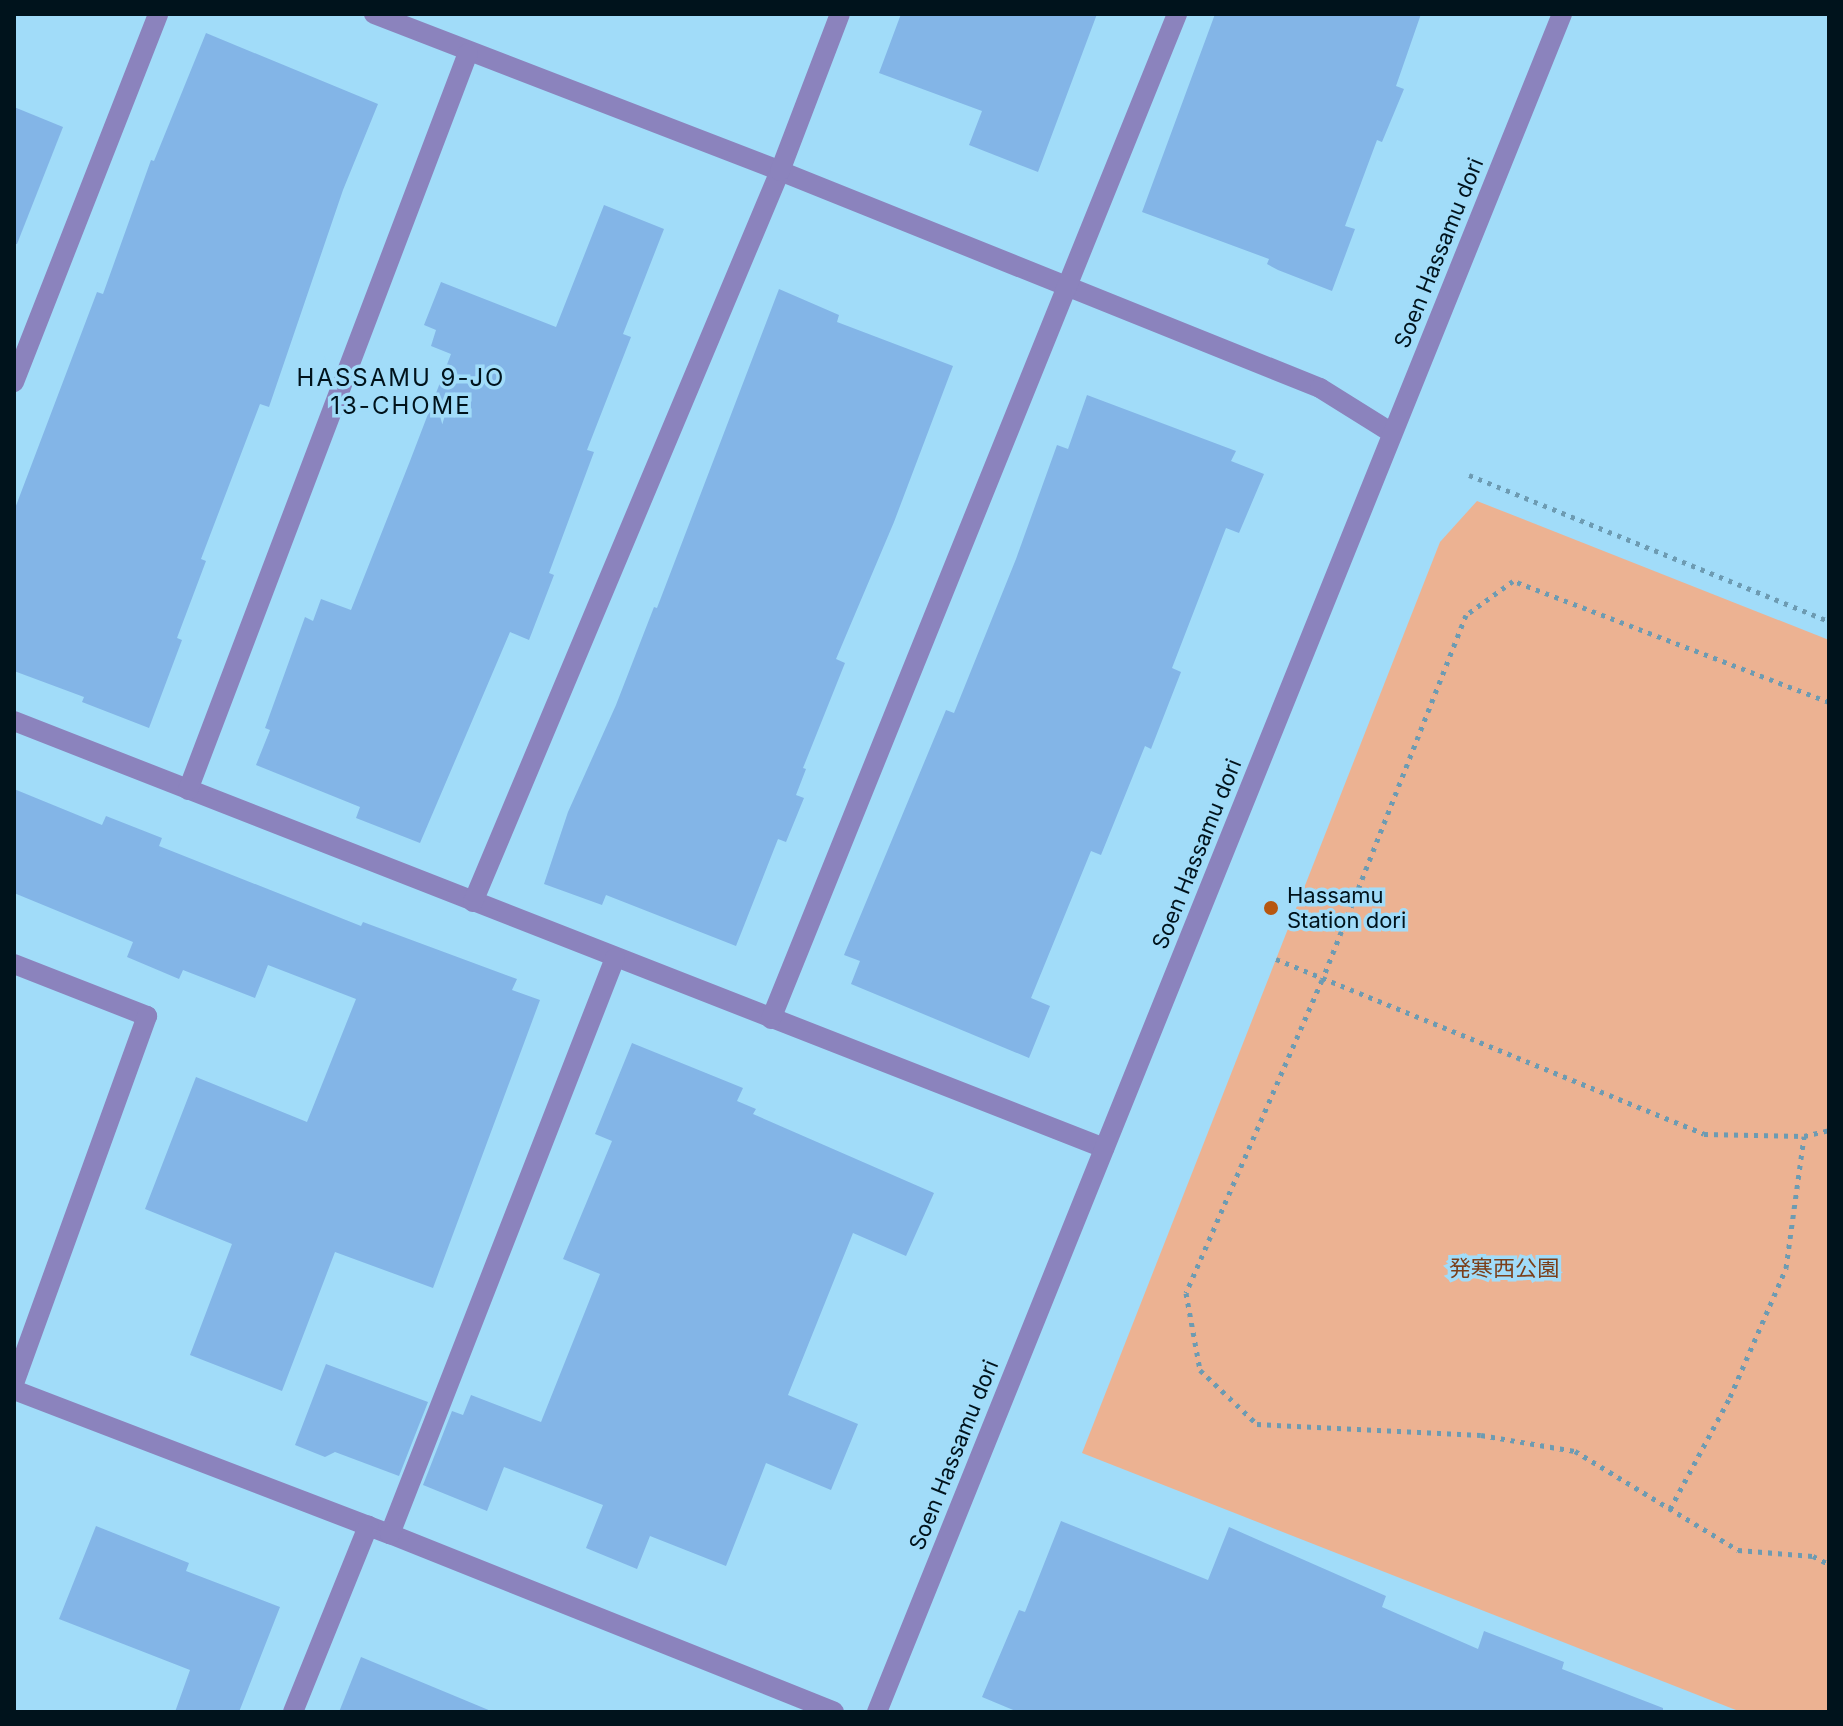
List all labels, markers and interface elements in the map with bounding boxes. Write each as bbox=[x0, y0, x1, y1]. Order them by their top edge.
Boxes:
street label: Soen Hassamu dori bbox=[1389, 154, 1489, 352]
district label: HASSAMU 9-JO 13-CHOME bbox=[297, 364, 505, 420]
street label: Soen Hassamu dori bbox=[1147, 755, 1247, 953]
place label: Hassamu Station dori bbox=[1287, 882, 1406, 934]
marker: Hassamu Station dori bbox=[1262, 899, 1280, 917]
park label: 発寒西公園 bbox=[1449, 1256, 1559, 1282]
street label: Soen Hassamu dori bbox=[904, 1356, 1004, 1554]

